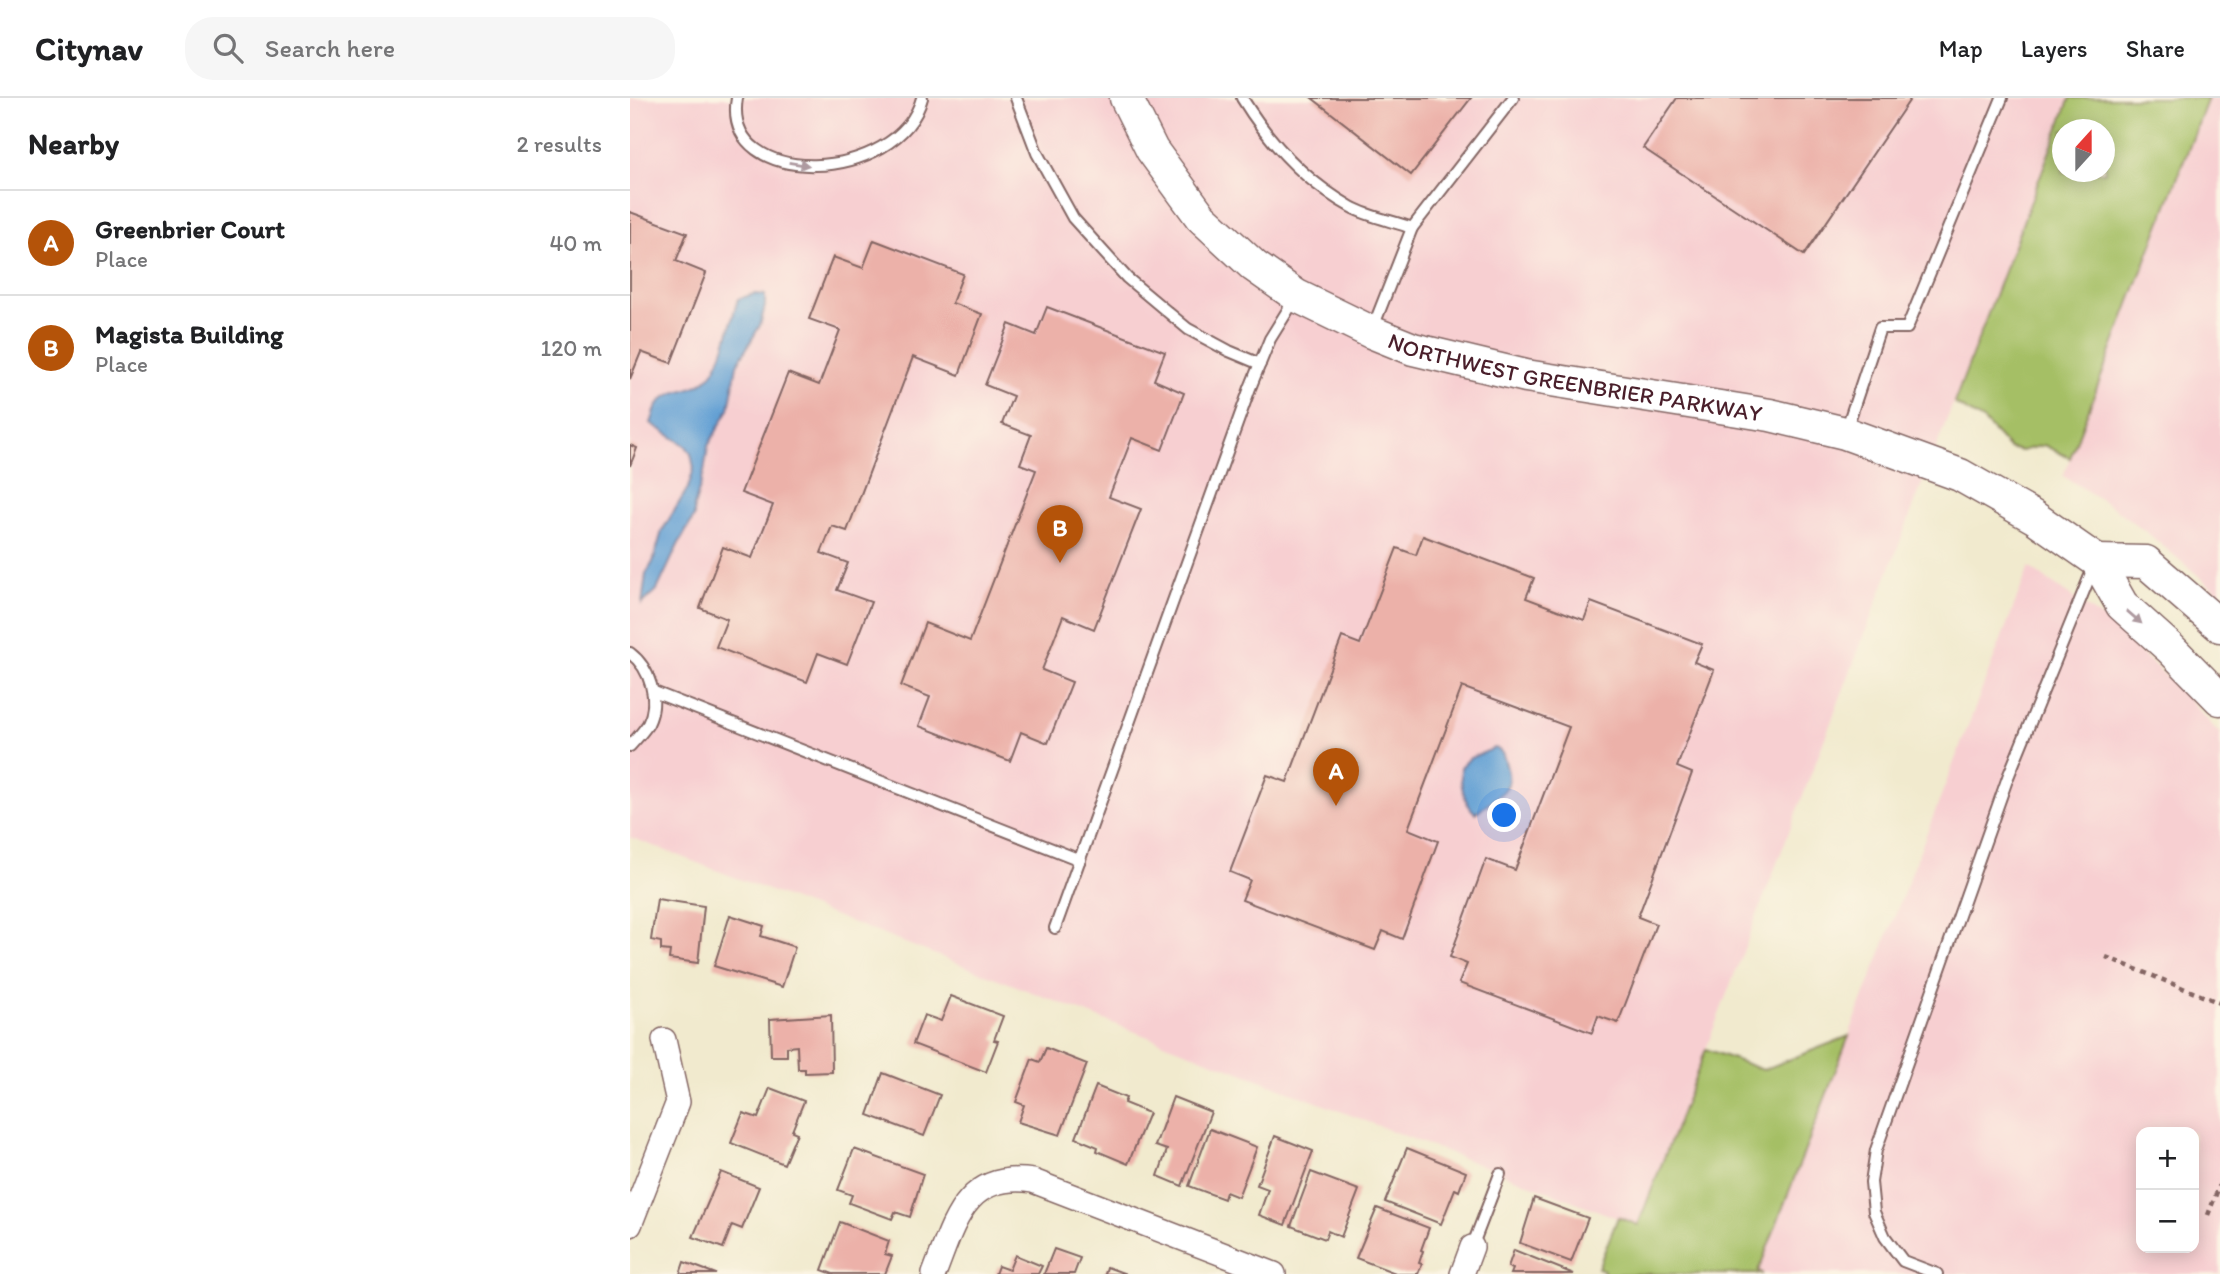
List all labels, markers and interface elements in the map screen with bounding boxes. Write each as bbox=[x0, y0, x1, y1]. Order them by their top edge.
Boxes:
search box bbox=[185, 17, 675, 80]
text: Citynav bbox=[35, 29, 143, 68]
icon: search bbox=[209, 29, 247, 67]
text: Search here bbox=[265, 32, 395, 64]
text: Map bbox=[1939, 34, 1983, 63]
text: Layers bbox=[2021, 34, 2088, 63]
text: Share bbox=[2126, 34, 2185, 63]
north arrow bbox=[2052, 119, 2115, 182]
text: Nearby bbox=[28, 125, 119, 162]
text: 2 results bbox=[516, 130, 602, 158]
one-way arrow bbox=[788, 159, 810, 170]
text: Greenbrier Court bbox=[95, 213, 285, 245]
text: A bbox=[44, 229, 58, 257]
text: 40 m bbox=[549, 229, 602, 257]
text: Place bbox=[95, 245, 148, 273]
text: Magista Building bbox=[95, 318, 283, 350]
street label: NORTHWEST GREENBRIER PARKWAY bbox=[1384, 326, 1764, 428]
text: B bbox=[44, 334, 58, 362]
text: 120 m bbox=[541, 334, 602, 362]
text: Place bbox=[95, 350, 148, 378]
pin: B bbox=[1037, 505, 1083, 563]
one-way arrow bbox=[2126, 609, 2143, 624]
pin: A bbox=[1313, 748, 1359, 806]
your location bbox=[1487, 798, 1521, 832]
map controls bbox=[2136, 1127, 2199, 1253]
button: + bbox=[2136, 1127, 2199, 1190]
button: − bbox=[2136, 1190, 2199, 1253]

